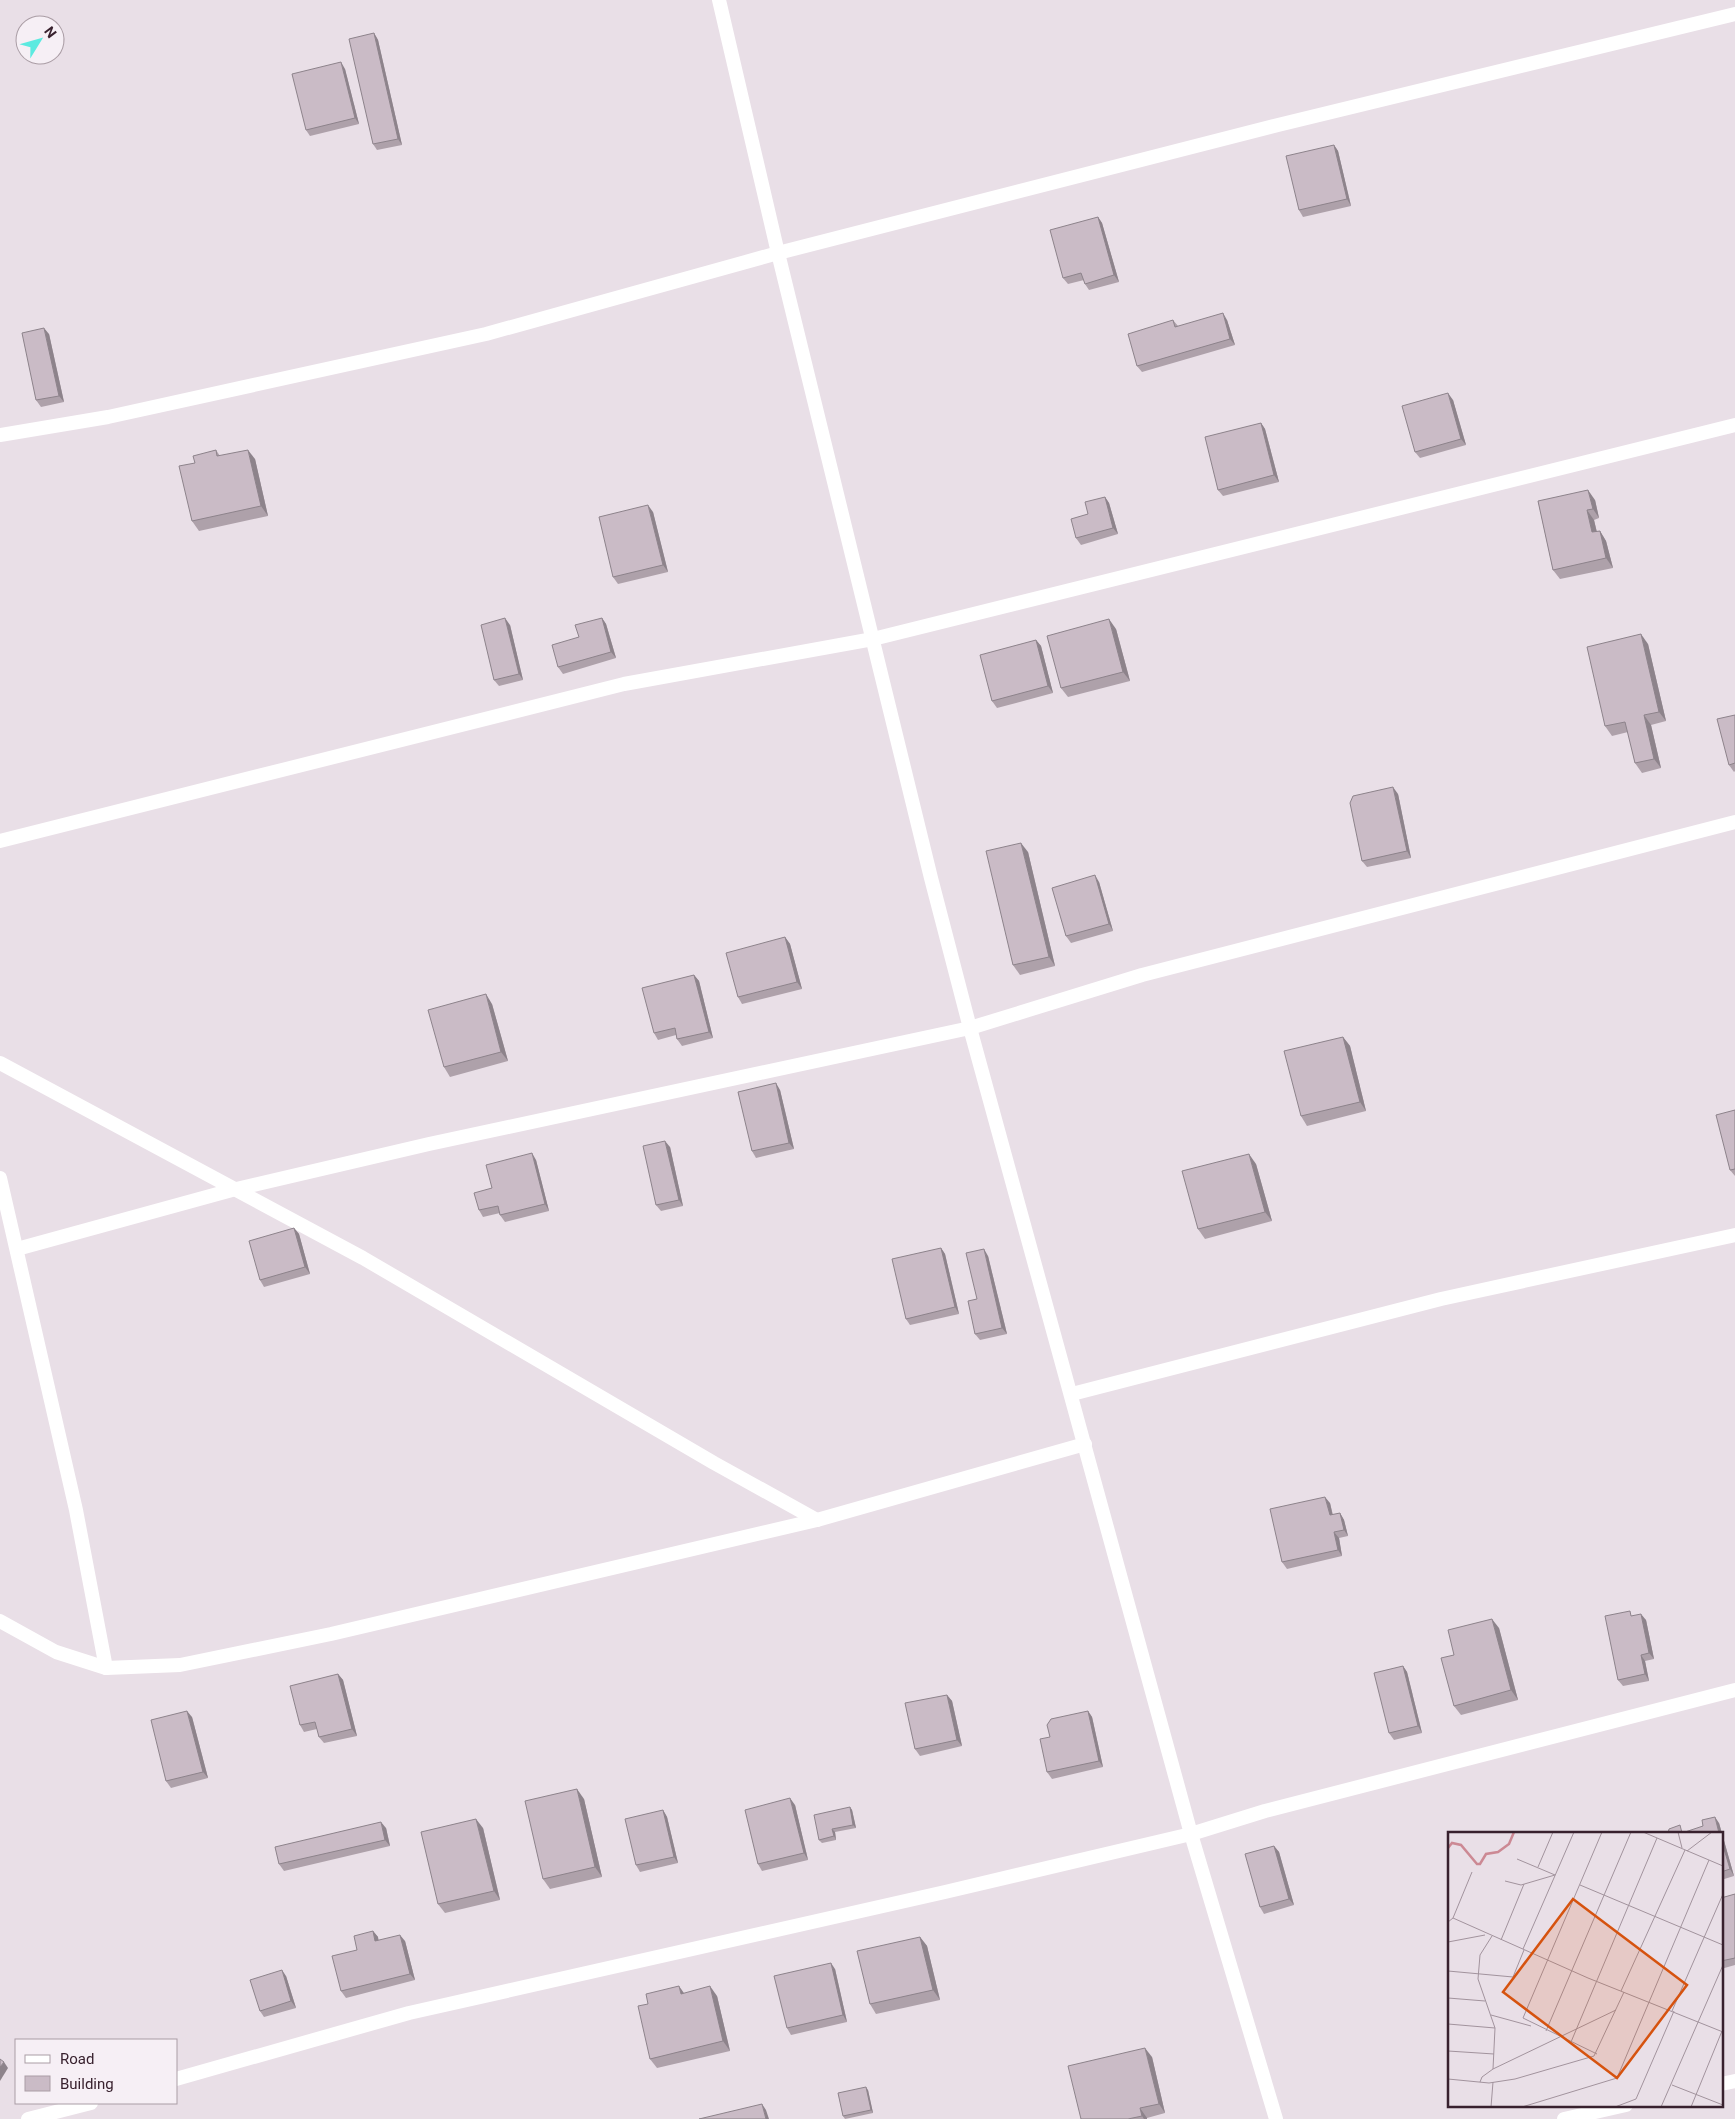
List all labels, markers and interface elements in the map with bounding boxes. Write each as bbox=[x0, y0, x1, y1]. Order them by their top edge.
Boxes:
north arrow bbox=[15, 15, 65, 65]
text: N bbox=[41, 23, 60, 41]
inset map bbox=[1448, 1832, 1722, 2106]
legend bbox=[15, 2039, 178, 2104]
text: Road bbox=[60, 2050, 94, 2068]
text: Building bbox=[60, 2075, 114, 2093]

